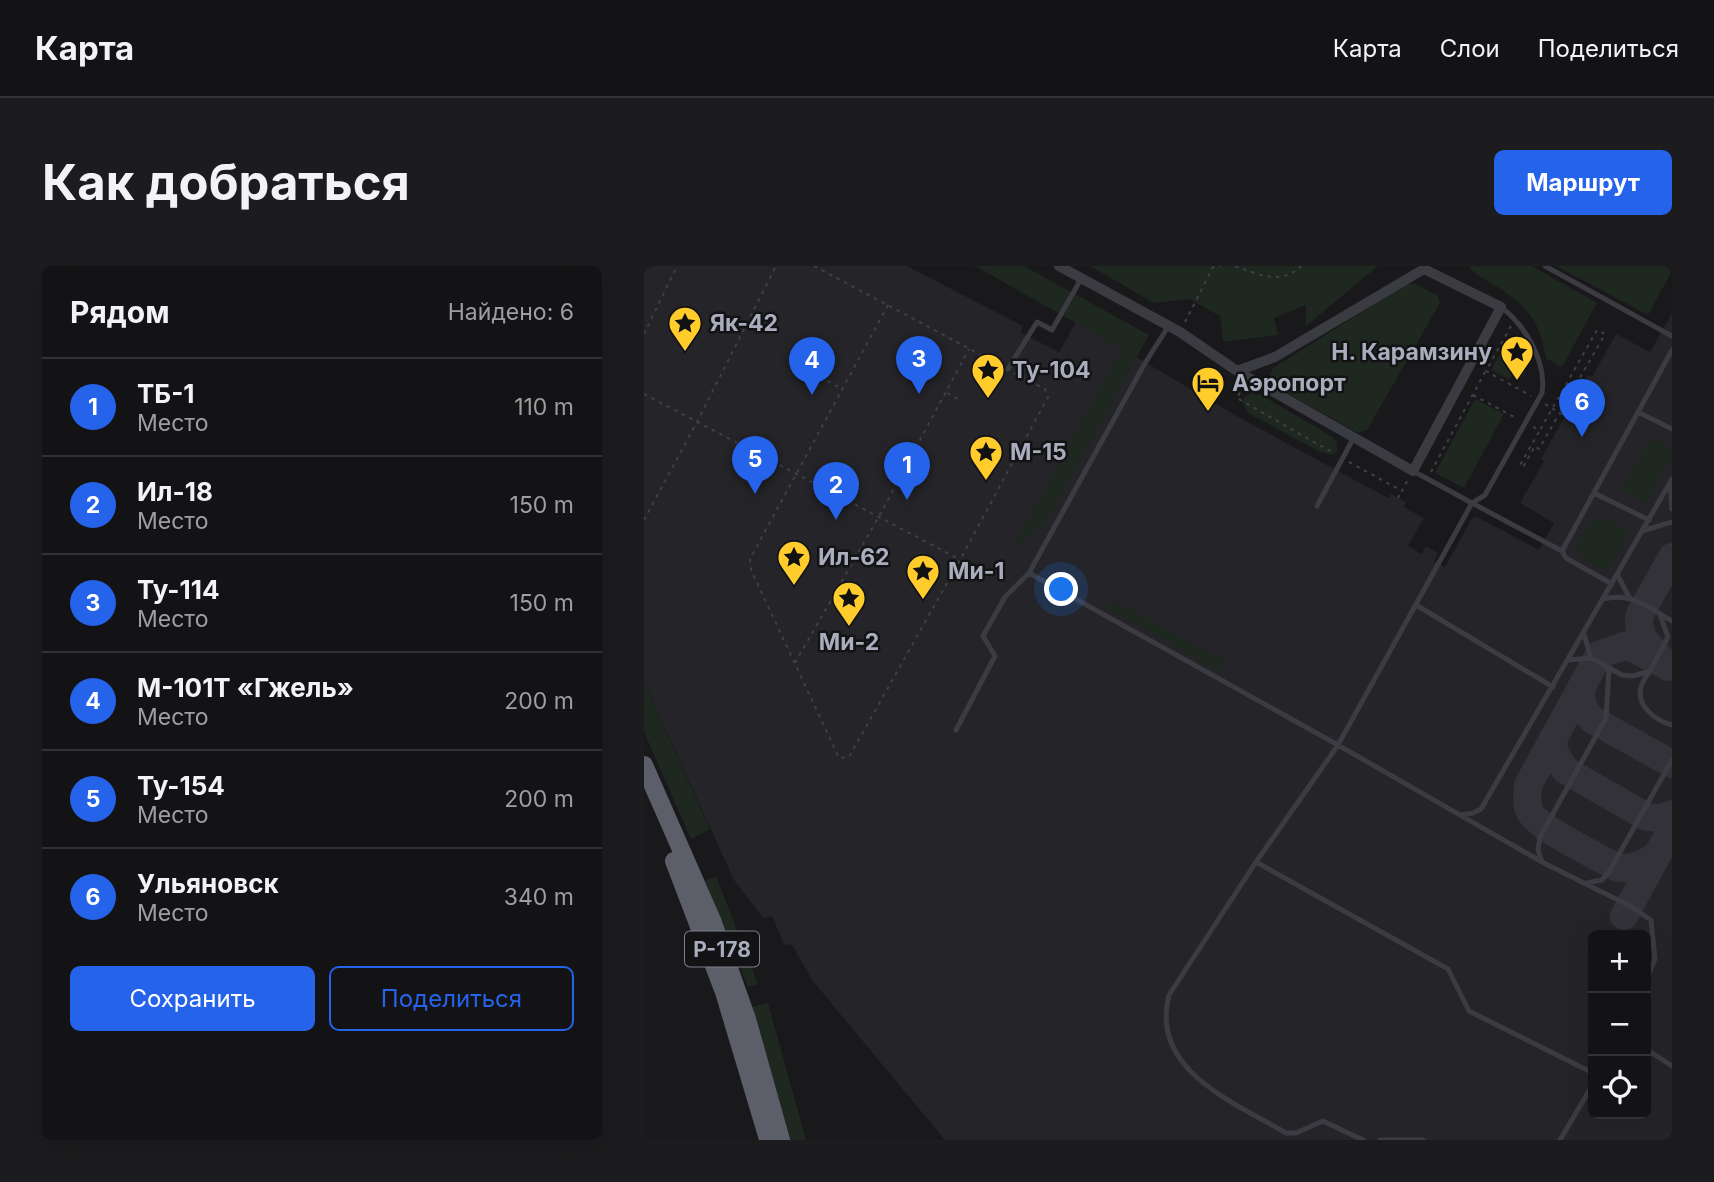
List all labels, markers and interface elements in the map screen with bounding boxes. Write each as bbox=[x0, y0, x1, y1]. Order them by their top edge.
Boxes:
text: Карта bbox=[35, 28, 134, 68]
text: Карта bbox=[1333, 34, 1402, 63]
text: Слои bbox=[1440, 34, 1500, 63]
text: Поделиться bbox=[1538, 34, 1679, 63]
button: Маршрут bbox=[1494, 150, 1672, 215]
text: Как добраться bbox=[42, 153, 410, 212]
text: Рядом bbox=[70, 294, 170, 330]
text: Найдено: 6 bbox=[448, 298, 574, 326]
place icon: Як-42 bbox=[666, 304, 704, 353]
place label: Як-42 bbox=[710, 309, 778, 337]
place icon: Н. Карамзину bbox=[1498, 333, 1536, 382]
pin: 3 bbox=[896, 336, 942, 394]
pin: 4 bbox=[789, 337, 835, 395]
place label: Н. Карамзину bbox=[1331, 338, 1492, 366]
place icon: Ту-104 bbox=[969, 351, 1007, 400]
place label: Ту-104 bbox=[1012, 356, 1091, 384]
hotel icon: Аэропорт bbox=[1189, 364, 1227, 413]
place label: Аэропорт bbox=[1232, 369, 1346, 397]
text: ТБ-1 bbox=[137, 378, 195, 409]
pin: 6 bbox=[1559, 379, 1605, 437]
text: 1 bbox=[88, 393, 98, 421]
text: 110 m bbox=[514, 393, 574, 421]
text: Место bbox=[137, 409, 208, 437]
place icon: М-15 bbox=[967, 433, 1005, 482]
pin: 5 bbox=[732, 436, 778, 494]
place label: М-15 bbox=[1010, 438, 1067, 466]
pin: 1 bbox=[884, 442, 930, 500]
pin: 2 bbox=[813, 462, 859, 520]
text: Ил-18 bbox=[137, 476, 213, 507]
text: 2 bbox=[86, 491, 100, 519]
text: 150 m bbox=[510, 491, 574, 519]
text: Место bbox=[137, 507, 208, 535]
place icon: Ил-62 bbox=[775, 538, 813, 587]
place label: Ил-62 bbox=[818, 543, 890, 571]
place icon: Ми-1 bbox=[904, 552, 942, 601]
place label: Ми-1 bbox=[948, 557, 1004, 585]
your location bbox=[1044, 572, 1078, 606]
text: Ту-114 bbox=[137, 574, 220, 605]
place icon: Ми-2 bbox=[830, 579, 868, 628]
text: 3 bbox=[86, 589, 100, 617]
text: 150 m bbox=[510, 589, 574, 617]
text: Место bbox=[137, 605, 208, 633]
place label: Ми-2 bbox=[819, 628, 879, 656]
text: М-101Т «Гжель» bbox=[137, 672, 354, 703]
text: 4 bbox=[85, 687, 101, 715]
text: 200 m bbox=[504, 687, 574, 715]
text: Место bbox=[137, 703, 208, 731]
text: Ту-154 bbox=[137, 770, 225, 801]
text: 5 bbox=[86, 785, 100, 813]
text: 200 m bbox=[504, 785, 574, 813]
text: Место bbox=[137, 801, 208, 829]
text: Ульяновск bbox=[137, 868, 279, 899]
text: 6 bbox=[86, 883, 100, 911]
text: 340 m bbox=[504, 883, 574, 911]
text: Место bbox=[137, 899, 208, 927]
map controls bbox=[1588, 930, 1651, 1119]
button: + bbox=[1588, 930, 1651, 993]
road number: Р-178 bbox=[685, 932, 759, 966]
button: Сохранить bbox=[70, 966, 315, 1031]
button: Поделиться bbox=[329, 966, 574, 1031]
button: − bbox=[1588, 993, 1651, 1056]
button: locate bbox=[1588, 1056, 1651, 1119]

